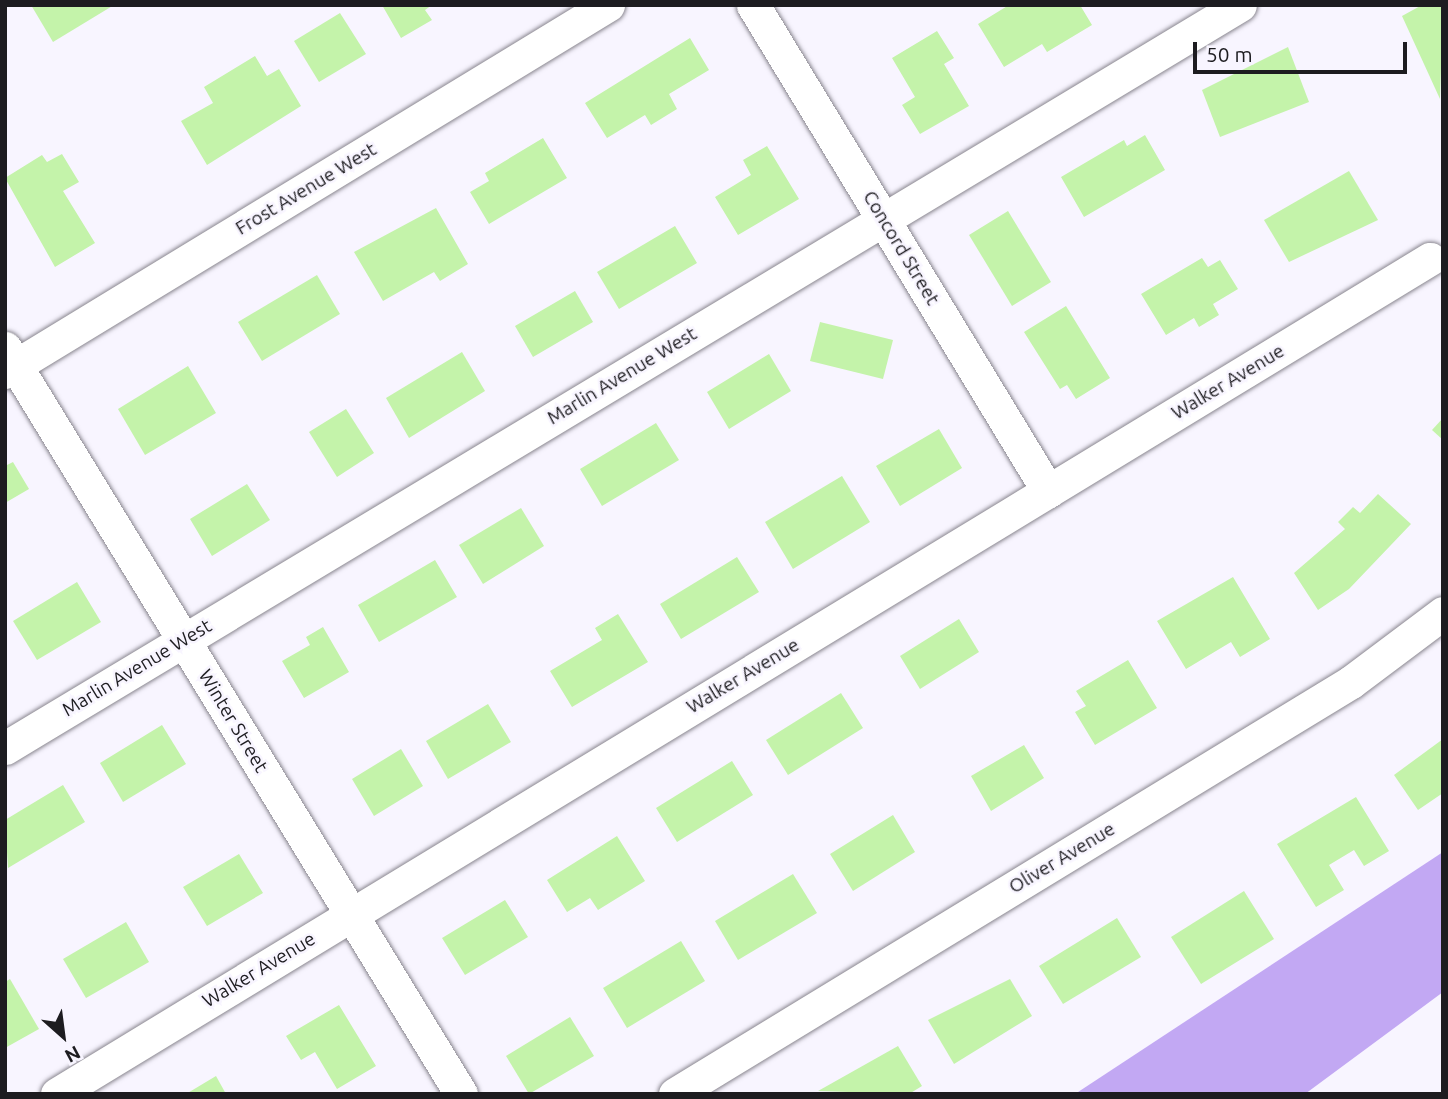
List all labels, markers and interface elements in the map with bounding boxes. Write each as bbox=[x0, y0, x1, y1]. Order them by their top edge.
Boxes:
scale bar bbox=[1196, 28, 1410, 72]
text: 50 m bbox=[1206, 42, 1253, 66]
street label: Frost Avenue West bbox=[232, 138, 380, 240]
street label: Concord Street bbox=[858, 187, 944, 309]
street label: Marlin Avenue West bbox=[543, 322, 701, 430]
street label: Walker Avenue bbox=[1168, 339, 1288, 425]
street label: Marlin Avenue West bbox=[58, 614, 216, 722]
street label: Walker Avenue bbox=[683, 633, 803, 719]
street label: Winter Street bbox=[193, 665, 273, 777]
street label: Oliver Avenue bbox=[1005, 817, 1119, 899]
street label: Walker Avenue bbox=[199, 927, 319, 1013]
north arrow bbox=[28, 1001, 98, 1071]
text: N bbox=[61, 1041, 84, 1068]

